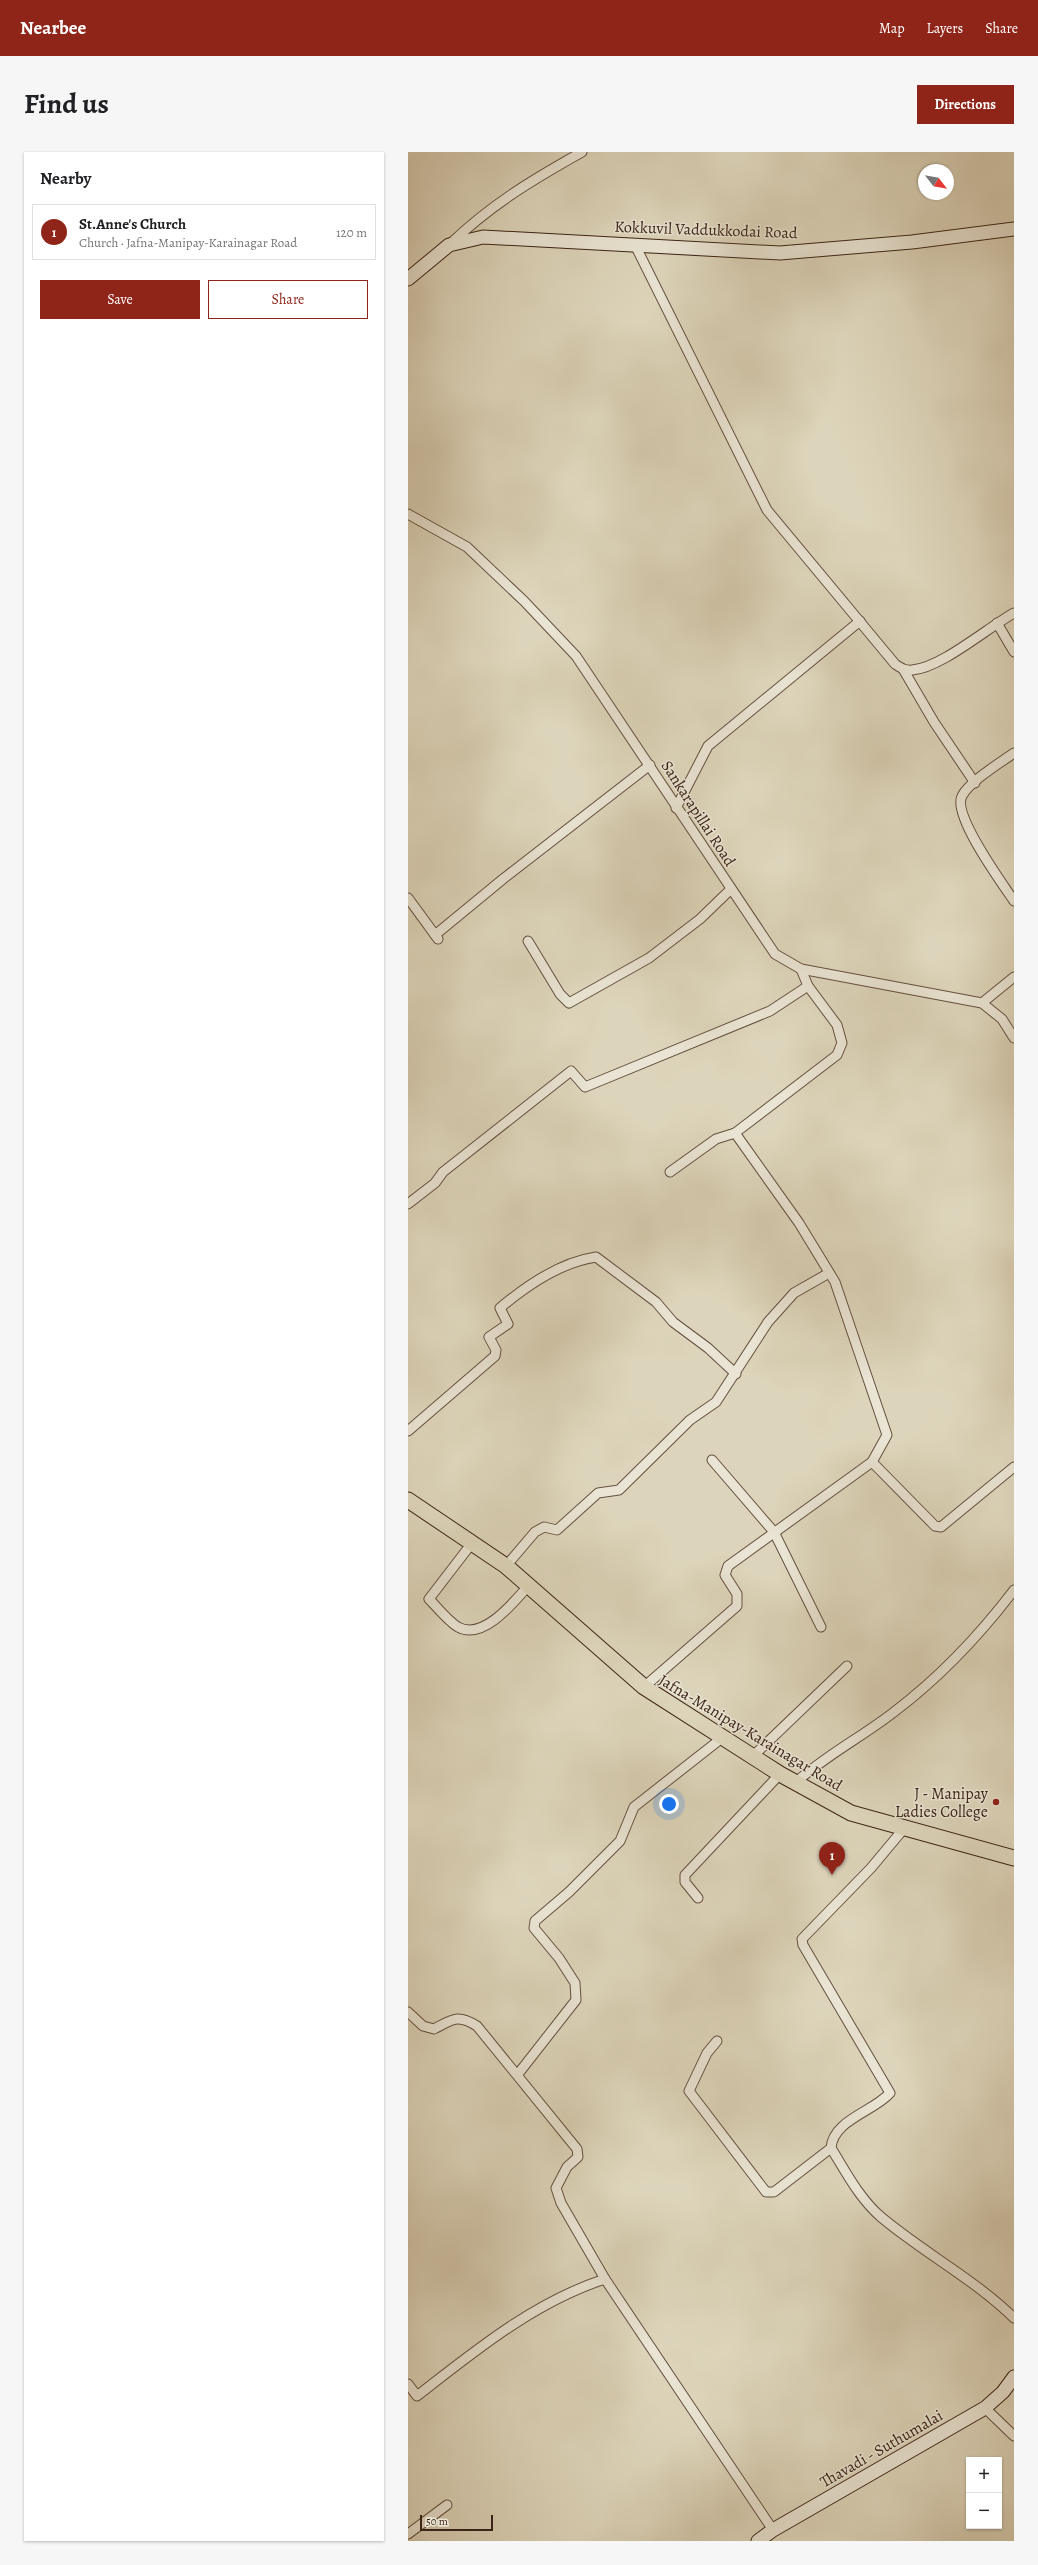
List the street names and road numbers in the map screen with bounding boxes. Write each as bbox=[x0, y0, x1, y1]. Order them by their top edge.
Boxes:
street label: Kokkuvil Vaddukkodai Road bbox=[614, 216, 798, 244]
street label: Sankarapillai Road bbox=[656, 756, 741, 871]
street label: Jafna-Manipay-Karainagar Road bbox=[655, 1669, 847, 1797]
street label: Thavadi - Suthumalai bbox=[816, 2405, 947, 2493]

